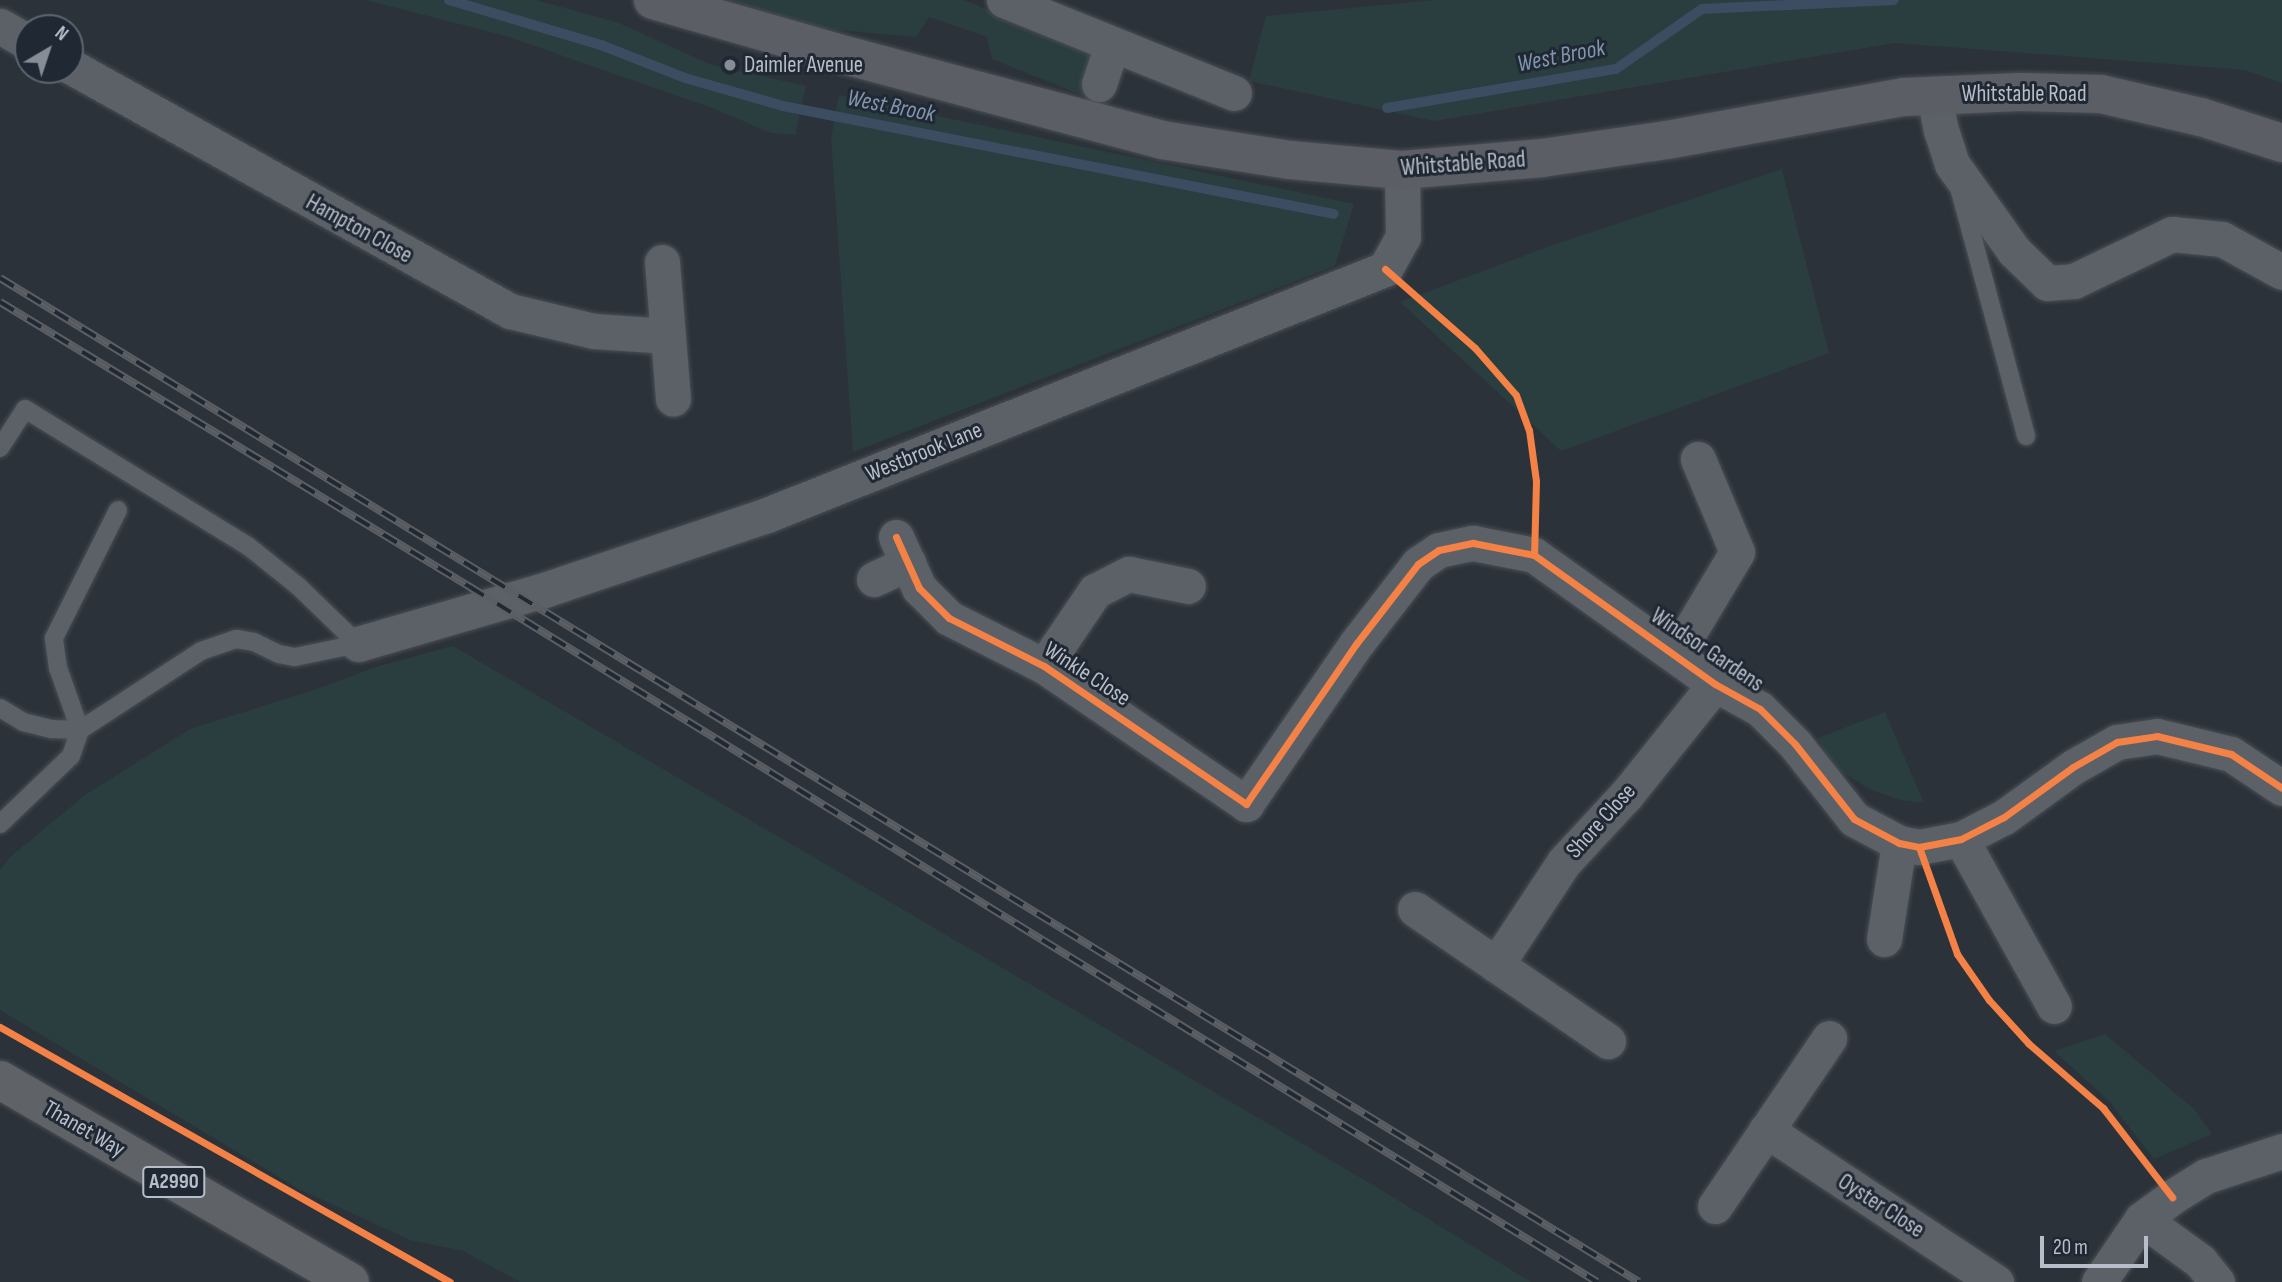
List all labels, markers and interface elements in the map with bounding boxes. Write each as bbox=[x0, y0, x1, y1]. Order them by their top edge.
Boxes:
north arrow bbox=[14, 14, 84, 84]
text: N bbox=[50, 22, 72, 46]
water label: West Brook bbox=[1515, 33, 1607, 79]
place label: Daimler Avenue bbox=[744, 51, 863, 79]
marker: Daimler Avenue bbox=[722, 57, 738, 73]
street label: Whitstable Road bbox=[1961, 80, 2087, 108]
water label: West Brook bbox=[845, 83, 937, 129]
street label: Whitstable Road bbox=[1400, 146, 1526, 182]
street label: Hampton Close bbox=[301, 189, 417, 269]
street label: Westbrook Lane bbox=[862, 416, 986, 488]
street label: Windsor Gardens bbox=[1645, 602, 1769, 698]
street label: Winkle Close bbox=[1039, 636, 1135, 712]
street label: Shore Close bbox=[1560, 778, 1642, 864]
street label: Thanet Way bbox=[38, 1095, 130, 1163]
road number: A2990 bbox=[141, 1164, 207, 1200]
street label: Oyster Close bbox=[1833, 1168, 1929, 1244]
scale bar bbox=[2044, 1222, 2152, 1266]
text: 20 m bbox=[2053, 1235, 2088, 1260]

